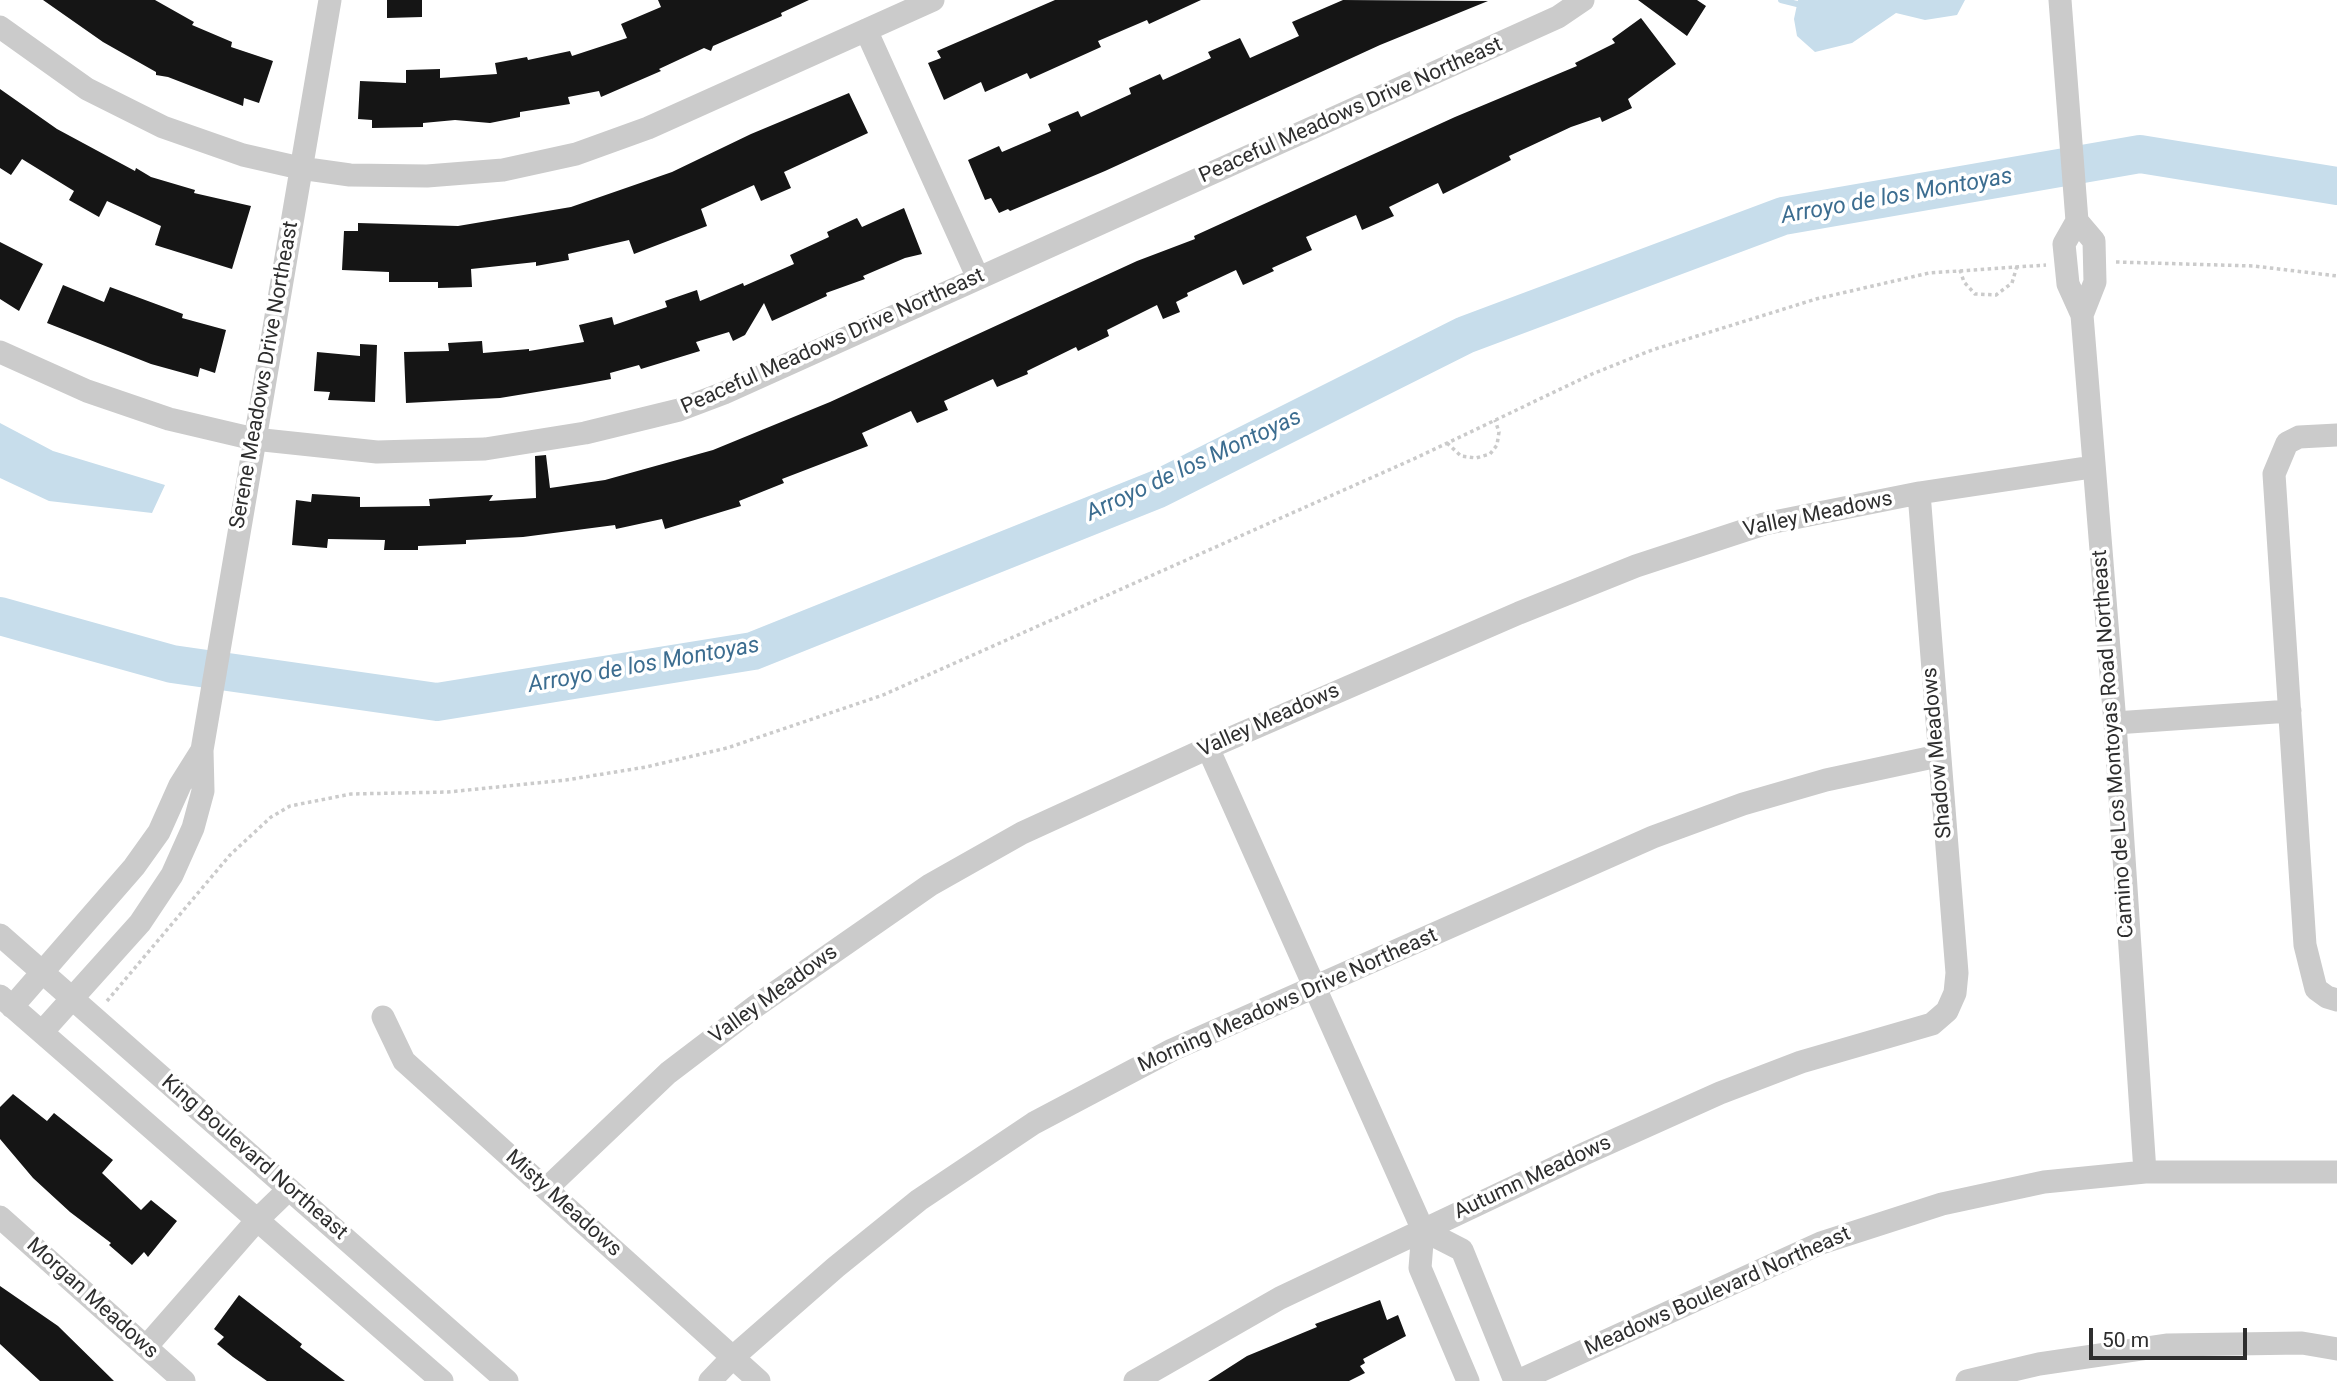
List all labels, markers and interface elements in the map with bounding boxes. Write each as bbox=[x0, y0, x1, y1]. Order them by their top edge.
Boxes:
street label: Peaceful Meadows Drive Northeast bbox=[1196, 33, 1506, 189]
water label: Arroyo de los Montoyas bbox=[1779, 163, 2015, 231]
street label: Serene Meadows Drive Northeast bbox=[226, 219, 304, 531]
street label: Peaceful Meadows Drive Northeast bbox=[678, 264, 988, 420]
water label: Arroyo de los Montoyas bbox=[1082, 404, 1306, 528]
street label: Valley Meadows bbox=[1741, 487, 1895, 543]
street label: Camino de Los Montoyas Road Northeast bbox=[2088, 549, 2140, 939]
water label: Arroyo de los Montoyas bbox=[526, 632, 762, 700]
street label: Shadow Meadows bbox=[1918, 666, 1958, 840]
street label: Valley Meadows bbox=[1194, 679, 1344, 763]
street label: Morning Meadows Drive Northeast bbox=[1134, 923, 1442, 1079]
street label: Valley Meadows bbox=[705, 940, 843, 1050]
street label: King Boulevard Northeast bbox=[156, 1070, 352, 1246]
street label: Autumn Meadows bbox=[1451, 1131, 1615, 1225]
street label: Misty Meadows bbox=[500, 1145, 626, 1263]
street label: Meadows Boulevard Northeast bbox=[1581, 1222, 1855, 1362]
street label: Morgan Meadows bbox=[21, 1233, 163, 1365]
scale bar bbox=[2092, 1314, 2250, 1358]
text: 50 m bbox=[2102, 1328, 2149, 1352]

